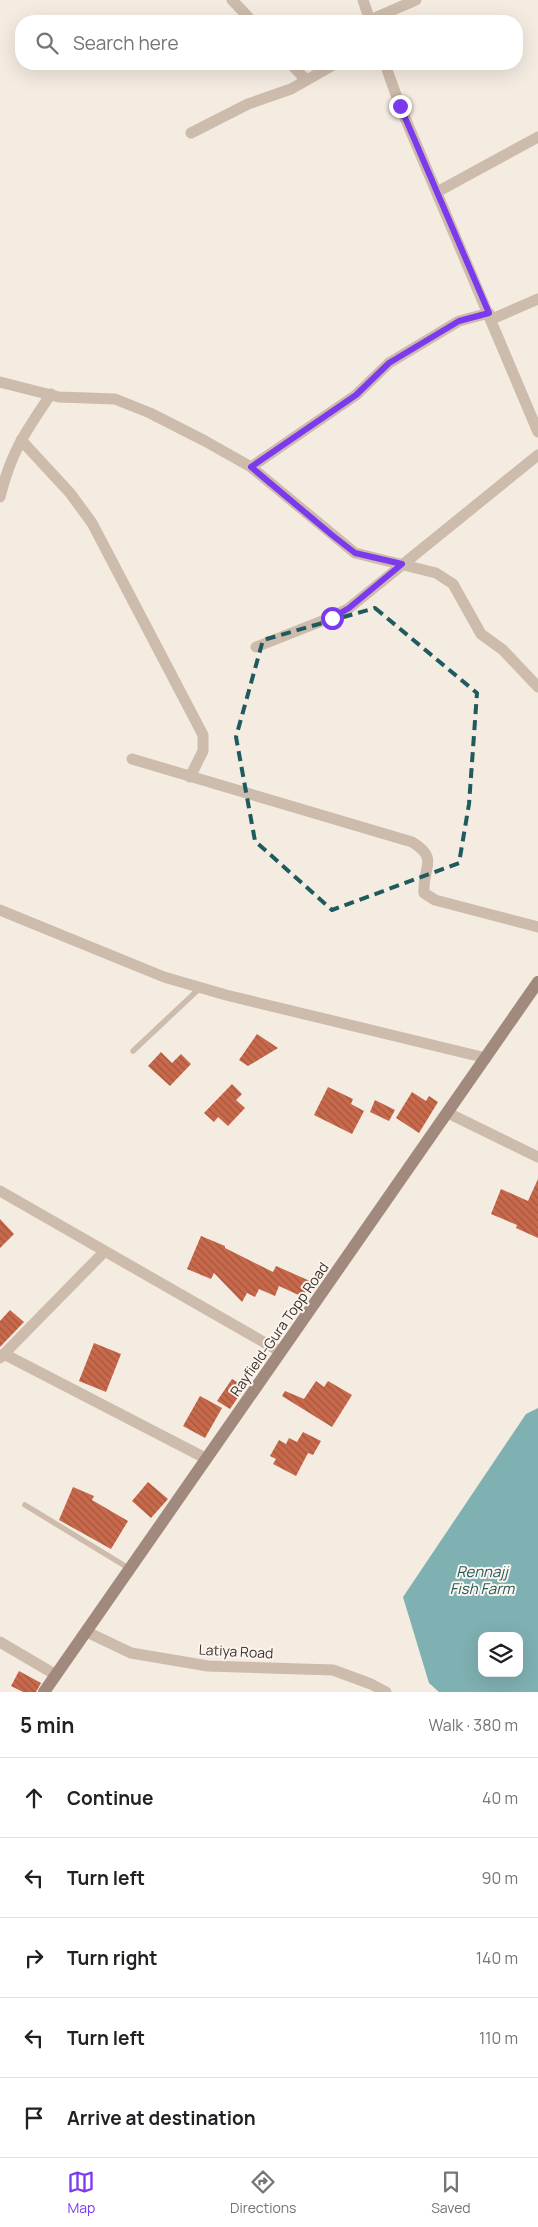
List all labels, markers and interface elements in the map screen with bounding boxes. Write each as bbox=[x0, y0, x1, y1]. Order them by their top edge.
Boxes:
search box bbox=[15, 15, 523, 70]
icon: search bbox=[33, 29, 61, 57]
text: Search here bbox=[73, 30, 179, 56]
route end bbox=[389, 95, 412, 118]
route start bbox=[321, 607, 344, 630]
street label: Rayfield-Gura Topp Road bbox=[226, 1258, 332, 1400]
water label: Rennajj Fish Farm bbox=[450, 1561, 516, 1599]
map controls bbox=[478, 1632, 523, 1677]
button: layers bbox=[478, 1632, 523, 1677]
street label: Latiya Road bbox=[198, 1640, 274, 1662]
text: 5 min bbox=[20, 1711, 74, 1739]
text: Walk · 380 m bbox=[429, 1714, 518, 1736]
icon: ahead bbox=[20, 1784, 48, 1812]
text: Continue bbox=[67, 1785, 153, 1811]
text: 40 m bbox=[482, 1787, 518, 1809]
icon: left bbox=[20, 1864, 48, 1892]
text: Turn left bbox=[67, 1865, 145, 1891]
text: 90 m bbox=[482, 1867, 518, 1889]
icon: right bbox=[20, 1944, 48, 1972]
text: Turn right bbox=[67, 1945, 157, 1971]
text: 140 m bbox=[476, 1947, 518, 1969]
icon: left bbox=[20, 2024, 48, 2052]
text: Turn left bbox=[67, 2025, 145, 2051]
text: 110 m bbox=[479, 2027, 518, 2049]
icon: arrive bbox=[20, 2104, 48, 2132]
text: Arrive at destination bbox=[67, 2105, 256, 2131]
tab: Map bbox=[67, 2168, 95, 2217]
tab: Directions bbox=[230, 2168, 296, 2217]
tab: Saved bbox=[431, 2168, 471, 2217]

